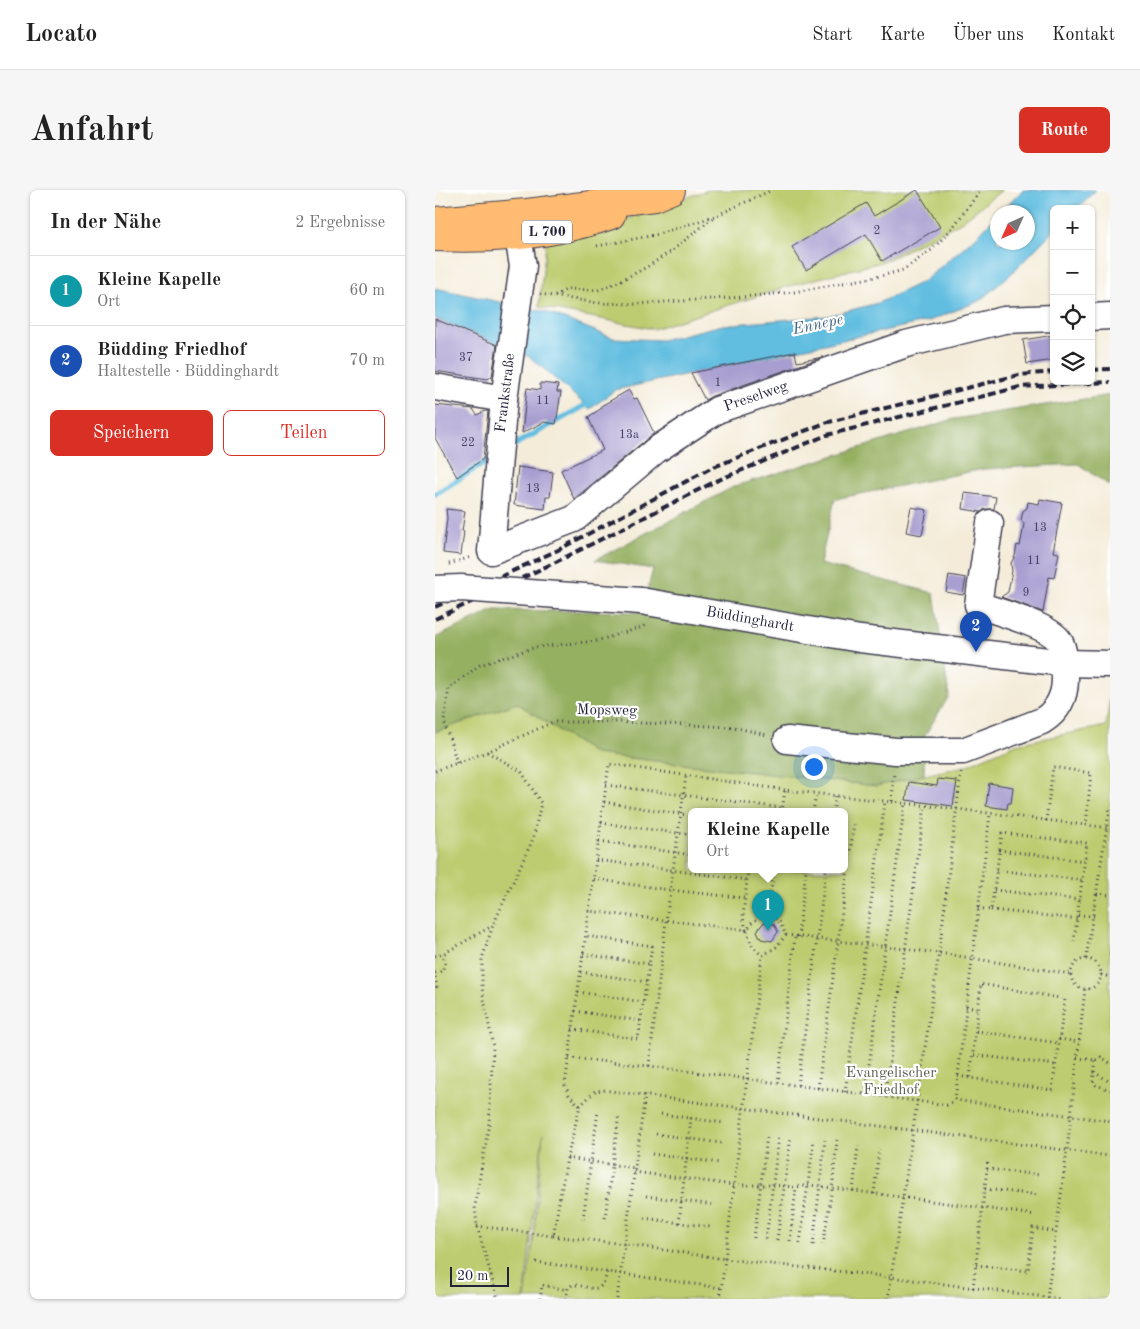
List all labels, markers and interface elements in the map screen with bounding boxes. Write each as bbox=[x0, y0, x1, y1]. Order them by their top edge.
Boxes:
text: Locato bbox=[25, 23, 97, 47]
text: Start bbox=[812, 26, 852, 44]
text: Karte bbox=[880, 26, 925, 44]
text: Über uns bbox=[953, 26, 1024, 44]
text: Kontakt bbox=[1052, 26, 1115, 44]
button: Route bbox=[1019, 107, 1110, 153]
text: Anfahrt bbox=[30, 113, 153, 148]
north arrow bbox=[990, 205, 1035, 250]
map controls bbox=[1050, 205, 1095, 385]
button: + bbox=[1050, 205, 1095, 250]
text: In der Nähe bbox=[50, 212, 161, 233]
text: 2 Ergebnisse bbox=[295, 215, 385, 231]
road number: L 700 bbox=[522, 221, 572, 244]
house number: 2 bbox=[874, 225, 880, 237]
button: − bbox=[1050, 250, 1095, 295]
text: Kleine Kapelle bbox=[97, 271, 221, 290]
text: 1 bbox=[61, 283, 71, 299]
text: 60 m bbox=[349, 283, 385, 299]
text: Ort bbox=[97, 294, 120, 310]
button: locate bbox=[1050, 295, 1095, 340]
water label: Ennepe bbox=[790, 312, 845, 338]
button: layers bbox=[1050, 340, 1095, 385]
text: Büdding Friedhof bbox=[97, 341, 246, 360]
house number: 37 bbox=[459, 352, 473, 364]
street label: Frankstraße bbox=[494, 352, 518, 433]
text: 2 bbox=[61, 353, 71, 369]
text: 70 m bbox=[349, 353, 385, 369]
text: Haltestelle · Büddinghardt bbox=[97, 364, 279, 380]
house number: 1 bbox=[715, 377, 721, 389]
street label: Preselweg bbox=[722, 379, 790, 415]
house number: 11 bbox=[536, 395, 550, 407]
button: Speichern bbox=[50, 410, 213, 456]
button: Teilen bbox=[223, 410, 385, 456]
house number: 13a bbox=[619, 429, 639, 441]
house number: 22 bbox=[461, 437, 475, 449]
house number: 13 bbox=[526, 483, 540, 495]
house number: 13 bbox=[1033, 522, 1047, 534]
house number: 11 bbox=[1027, 555, 1041, 567]
house number: 9 bbox=[1023, 587, 1029, 599]
street label: Büddinghardt bbox=[705, 605, 795, 635]
pin: 2 bbox=[960, 611, 992, 652]
street label: Mopsweg bbox=[577, 703, 637, 719]
your location bbox=[801, 754, 827, 780]
popup bbox=[688, 808, 848, 873]
text: Kleine Kapelle bbox=[706, 821, 830, 840]
text: Ort bbox=[706, 844, 729, 860]
pin: 1 bbox=[752, 890, 784, 931]
park label: Evangelischer Friedhof bbox=[846, 1066, 936, 1098]
scale bar bbox=[450, 1264, 509, 1287]
text: 20 m bbox=[457, 1269, 488, 1283]

